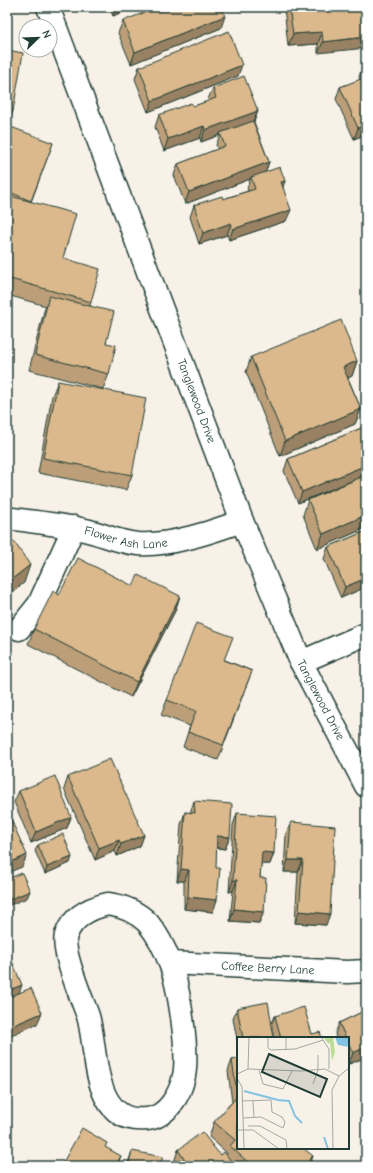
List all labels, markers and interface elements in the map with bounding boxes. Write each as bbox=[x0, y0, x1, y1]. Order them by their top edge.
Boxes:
north arrow bbox=[18, 18, 58, 58]
text: N bbox=[39, 28, 54, 40]
street label: Tanglewood Drive bbox=[174, 357, 219, 445]
street label: Flower Ash Lane bbox=[83, 523, 168, 551]
street label: Tanglewood Drive bbox=[294, 657, 348, 743]
street label: Coffee Berry Lane bbox=[221, 959, 315, 977]
inset map bbox=[237, 1037, 349, 1149]

